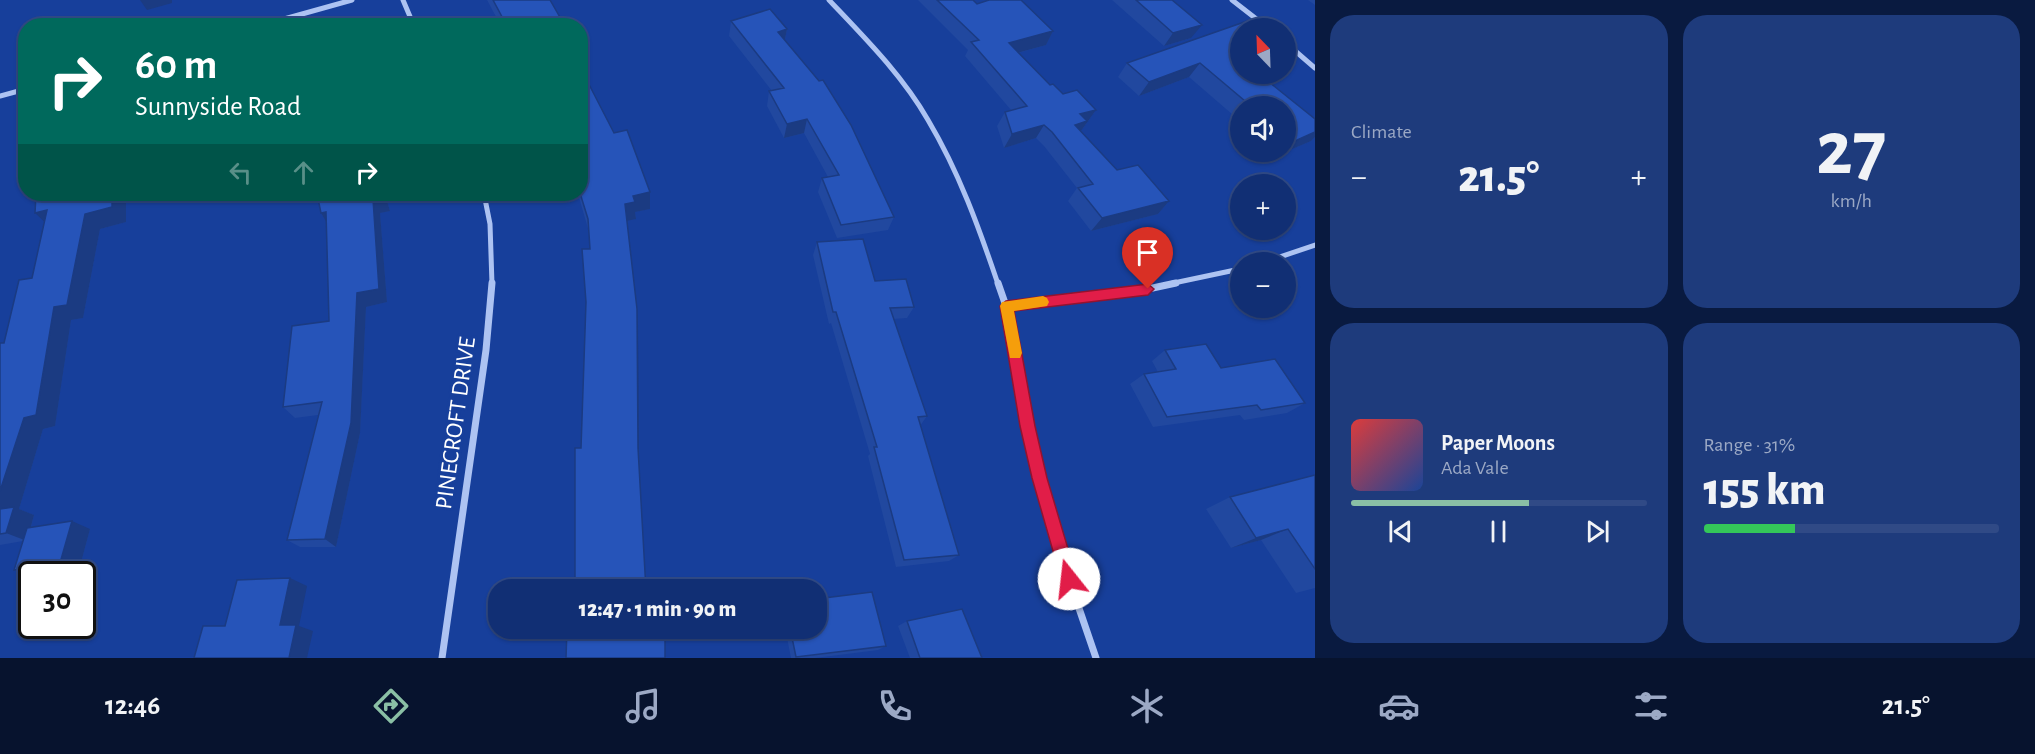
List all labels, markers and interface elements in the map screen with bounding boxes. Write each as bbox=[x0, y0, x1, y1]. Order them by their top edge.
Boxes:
north arrow bbox=[1230, 18, 1296, 84]
map controls bbox=[1230, 18, 1296, 318]
icon: right bbox=[36, 42, 114, 120]
text: 60 m bbox=[135, 44, 217, 86]
text: Sunnyside Road bbox=[135, 93, 301, 120]
button: sound bbox=[1230, 96, 1296, 162]
text: 27 bbox=[1816, 111, 1886, 189]
text: Climate bbox=[1351, 122, 1412, 142]
text: 21.5° bbox=[1458, 155, 1539, 200]
icon: left bbox=[224, 156, 257, 189]
icon: ahead bbox=[287, 156, 320, 189]
icon: right bbox=[350, 156, 383, 189]
text: − bbox=[1351, 161, 1367, 194]
text: + bbox=[1631, 161, 1646, 194]
button: + bbox=[1230, 174, 1296, 240]
text: km/h bbox=[1831, 191, 1872, 211]
pin bbox=[1122, 227, 1173, 289]
icon: arrive bbox=[1131, 236, 1164, 269]
button: − bbox=[1230, 252, 1296, 318]
street label: PINECROFT DRIVE bbox=[432, 335, 480, 511]
text: Paper Moons bbox=[1441, 432, 1555, 454]
text: Range · 31% bbox=[1704, 435, 1795, 455]
text: Ada Vale bbox=[1441, 458, 1509, 478]
text: 155 km bbox=[1704, 468, 1826, 513]
icon: previous bbox=[1384, 515, 1417, 548]
icon: pause bbox=[1482, 515, 1515, 548]
icon: next bbox=[1581, 515, 1614, 548]
position arrow bbox=[1037, 547, 1101, 611]
speed limit sign: 30 bbox=[18, 561, 96, 639]
text: 12:47 · 1 min · 90 m bbox=[579, 598, 736, 620]
icon: directions bbox=[370, 685, 412, 727]
icon: music bbox=[622, 685, 664, 727]
icon: phone bbox=[874, 685, 916, 727]
icon: climate bbox=[1126, 685, 1168, 727]
icon: car bbox=[1378, 685, 1420, 727]
icon: filters bbox=[1630, 685, 1672, 727]
text: 12:46 bbox=[105, 692, 160, 719]
text: 21.5° bbox=[1882, 692, 1930, 719]

